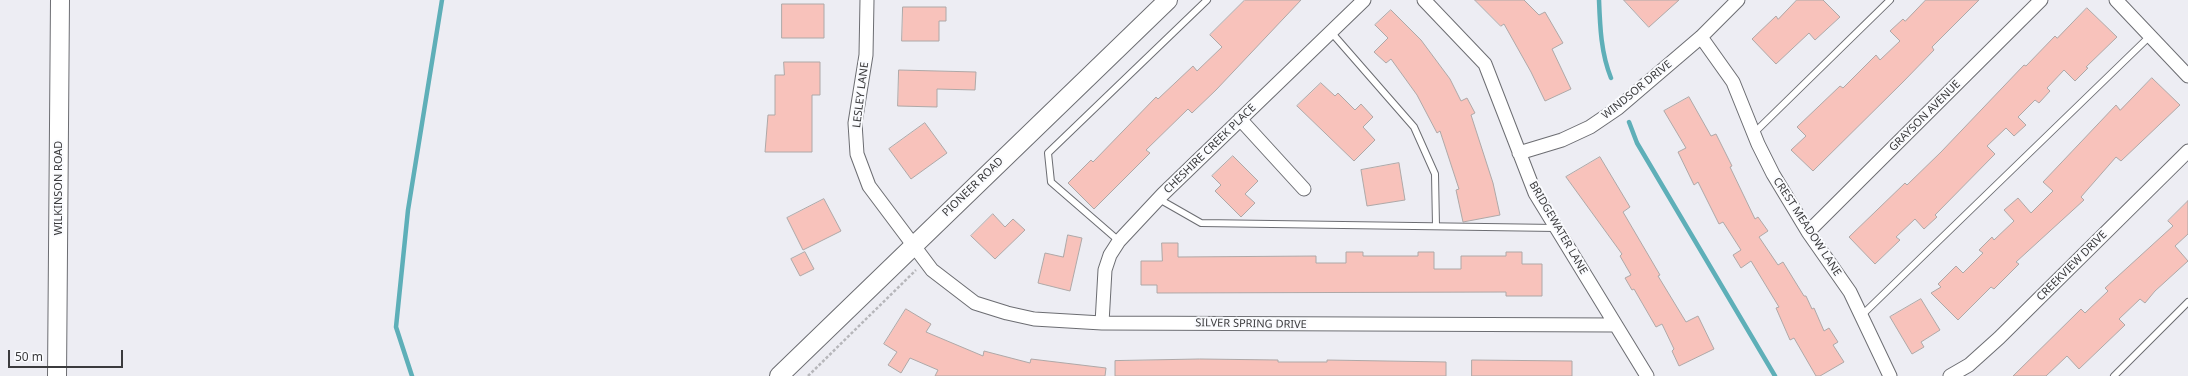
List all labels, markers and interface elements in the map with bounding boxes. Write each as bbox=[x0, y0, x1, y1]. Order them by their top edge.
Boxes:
street label: WINDSOR DRIVE bbox=[1599, 58, 1675, 122]
street label: LESLEY LANE bbox=[850, 61, 872, 129]
street label: GRAYSON AVENUE bbox=[1887, 78, 1963, 154]
street label: CHESHIRE CREEK PLACE bbox=[1161, 102, 1259, 196]
street label: WILKINSON ROAD bbox=[52, 141, 66, 235]
street label: PIONEER ROAD bbox=[940, 155, 1006, 219]
street label: CREST MEADOW LANE bbox=[1770, 175, 1844, 279]
street label: BRIDGEWATER LANE bbox=[1526, 179, 1590, 277]
street label: CREEKVIEW DRIVE bbox=[2034, 228, 2110, 304]
street label: SILVER SPRING DRIVE bbox=[1195, 316, 1307, 332]
scale bar bbox=[10, 342, 125, 368]
text: 50 m bbox=[15, 348, 43, 365]

